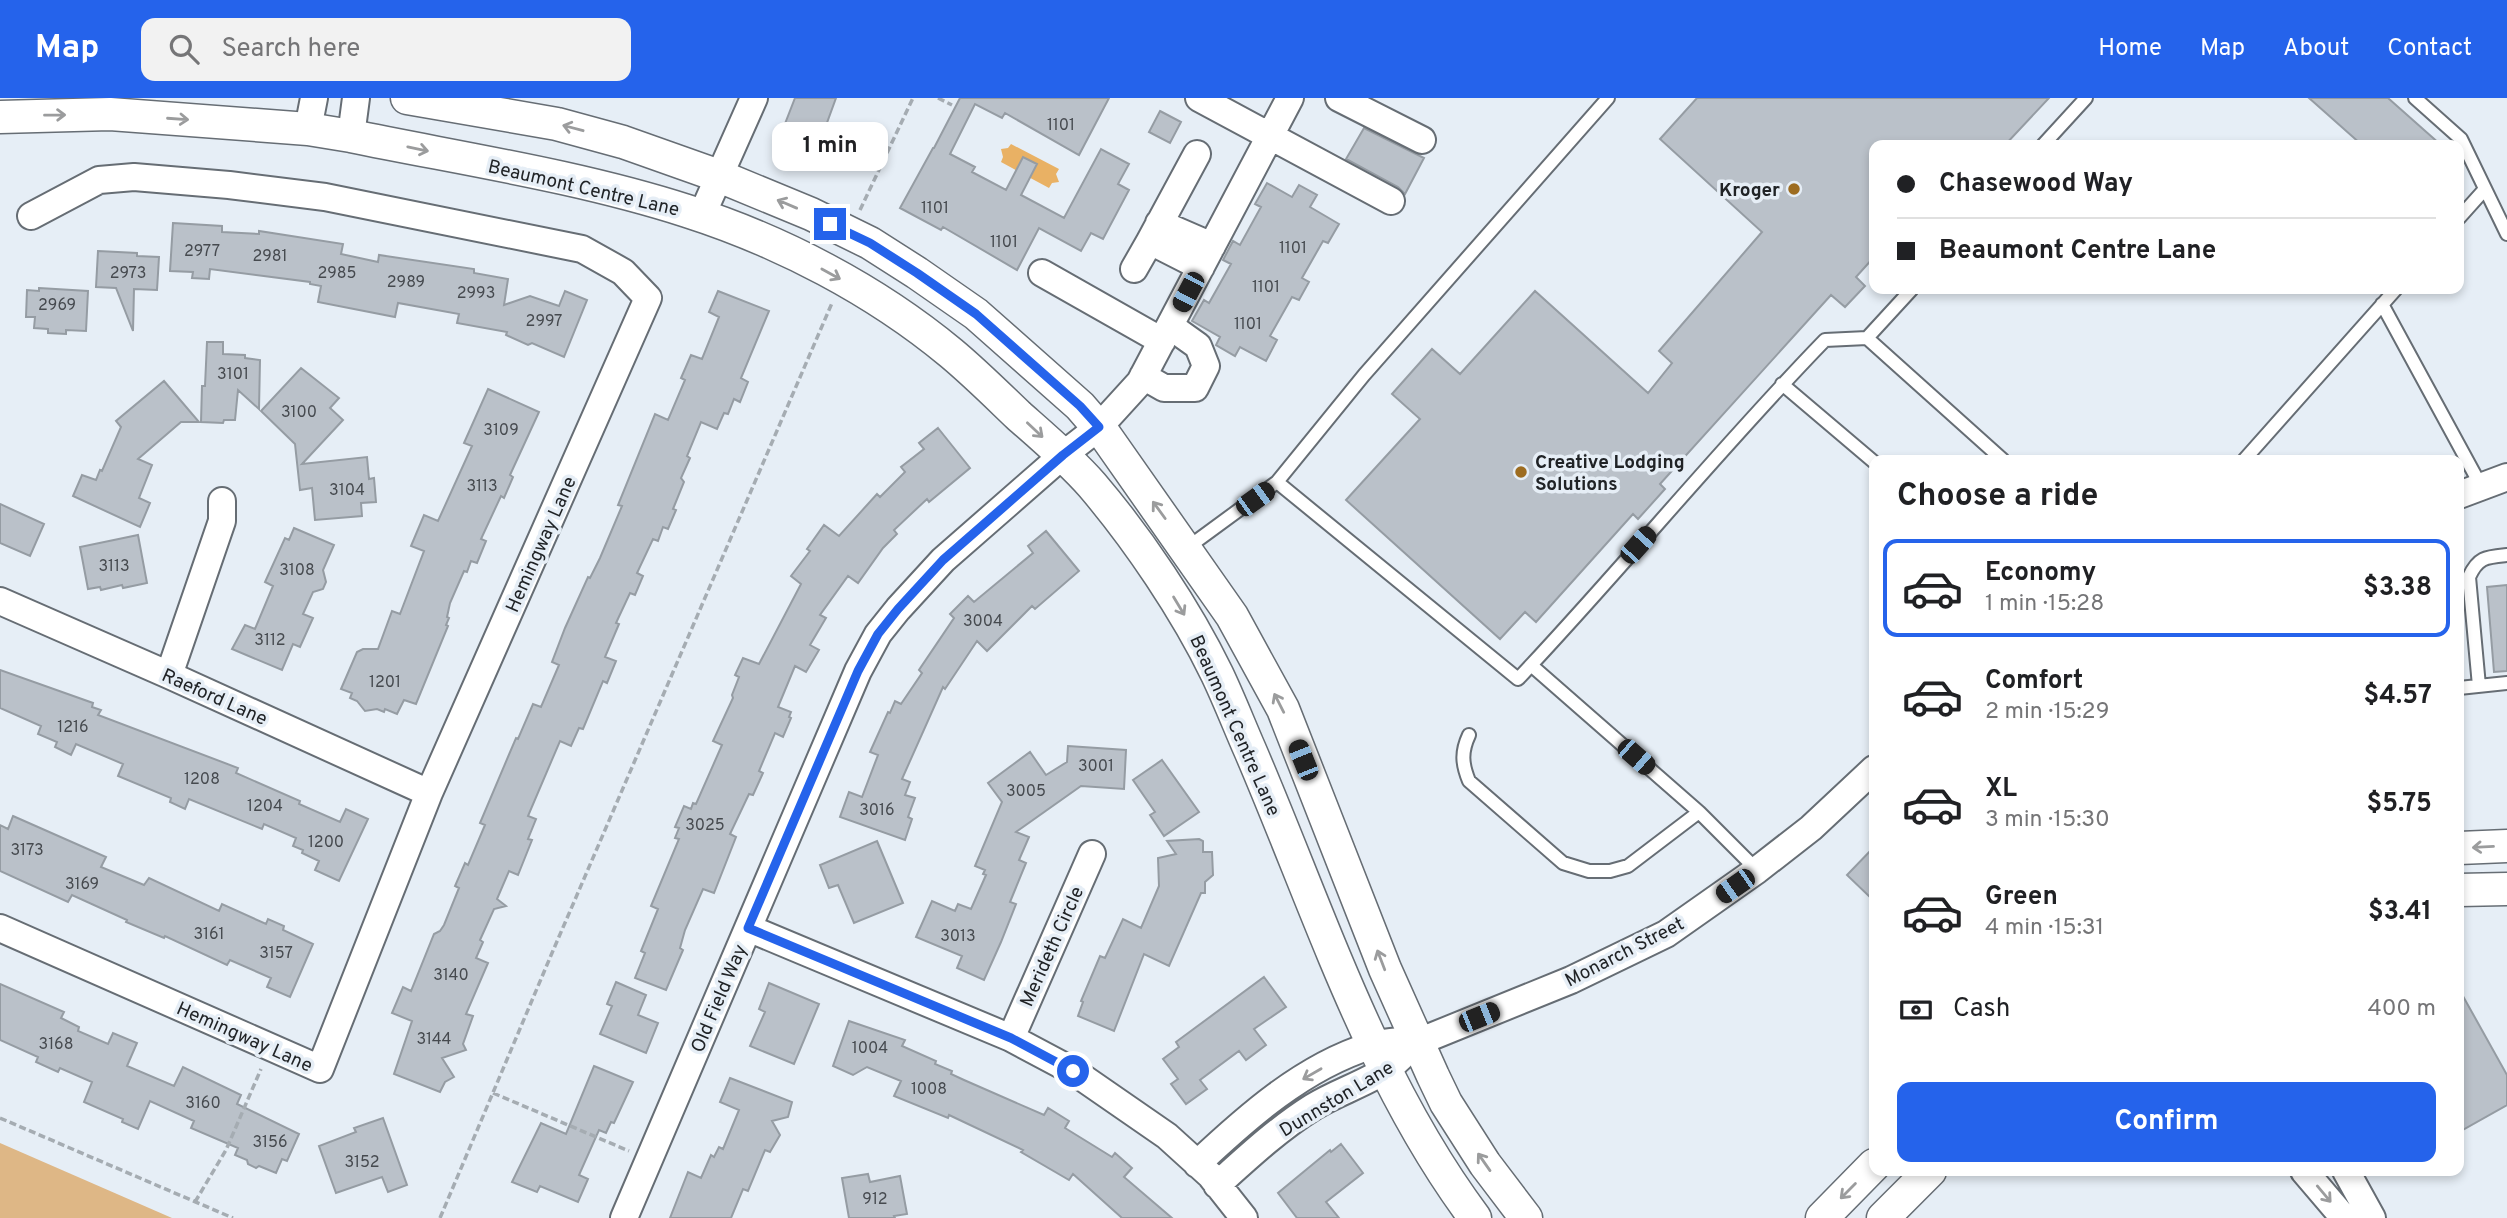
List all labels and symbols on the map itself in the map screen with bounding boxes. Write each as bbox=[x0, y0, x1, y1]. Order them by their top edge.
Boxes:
one-way arrow bbox=[43, 109, 66, 122]
one-way arrow bbox=[166, 113, 189, 126]
house number: 1101 bbox=[1047, 116, 1075, 136]
one-way arrow bbox=[562, 121, 584, 134]
callout: 1 min bbox=[772, 122, 888, 172]
one-way arrow bbox=[406, 143, 429, 157]
street label: Beaumont Centre Lane bbox=[485, 155, 682, 223]
place label: Kroger bbox=[1719, 179, 1780, 203]
marker: Kroger bbox=[1786, 181, 1802, 197]
one-way arrow bbox=[777, 197, 798, 210]
house number: 1101 bbox=[921, 199, 949, 219]
route end bbox=[814, 208, 846, 240]
house number: 1101 bbox=[990, 233, 1018, 253]
house number: 1101 bbox=[1279, 239, 1307, 259]
house number: 2977 bbox=[184, 242, 220, 262]
house number: 2981 bbox=[252, 247, 288, 267]
house number: 2973 bbox=[110, 264, 146, 284]
house number: 2985 bbox=[317, 264, 357, 284]
one-way arrow bbox=[820, 268, 841, 281]
car bbox=[1169, 269, 1208, 315]
house number: 2989 bbox=[387, 273, 425, 293]
house number: 1101 bbox=[1252, 278, 1280, 298]
house number: 2993 bbox=[457, 284, 495, 304]
house number: 2969 bbox=[38, 296, 76, 316]
house number: 2997 bbox=[526, 312, 562, 332]
house number: 1101 bbox=[1234, 315, 1262, 335]
house number: 3101 bbox=[217, 365, 249, 385]
house number: 3100 bbox=[281, 403, 317, 423]
house number: 3109 bbox=[483, 421, 519, 441]
one-way arrow bbox=[1026, 421, 1043, 438]
place label: Creative Lodging Solutions bbox=[1535, 451, 1685, 497]
marker: Creative Lodging Solutions bbox=[1513, 464, 1529, 480]
street label: Hemingway Lane bbox=[501, 473, 583, 617]
house number: 3113 bbox=[466, 477, 498, 497]
car bbox=[1232, 478, 1279, 520]
house number: 3104 bbox=[329, 481, 365, 501]
one-way arrow bbox=[1152, 502, 1167, 520]
car bbox=[1617, 522, 1660, 568]
house number: 3113 bbox=[98, 557, 130, 577]
house number: 3108 bbox=[279, 561, 315, 581]
one-way arrow bbox=[1171, 596, 1186, 615]
house number: 3004 bbox=[963, 612, 1003, 632]
house number: 3112 bbox=[254, 631, 286, 651]
street label: Beaumont Centre Lane bbox=[1183, 631, 1285, 820]
street label: Raeford Lane bbox=[158, 664, 271, 732]
house number: 1201 bbox=[369, 673, 401, 693]
one-way arrow bbox=[1272, 693, 1286, 714]
house number: 1216 bbox=[57, 718, 89, 738]
car bbox=[1614, 735, 1659, 779]
car bbox=[1286, 737, 1321, 783]
house number: 3001 bbox=[1078, 757, 1114, 777]
house number: 1208 bbox=[184, 770, 220, 790]
house number: 3005 bbox=[1006, 782, 1046, 802]
house number: 1204 bbox=[247, 797, 283, 817]
house number: 3016 bbox=[859, 801, 895, 821]
house number: 3025 bbox=[685, 816, 725, 836]
house number: 1200 bbox=[308, 833, 344, 853]
one-way arrow bbox=[2472, 840, 2495, 853]
house number: 3173 bbox=[10, 841, 44, 861]
car bbox=[1712, 865, 1759, 907]
house number: 3169 bbox=[65, 875, 99, 895]
street label: Merideth Circle bbox=[1016, 883, 1090, 1011]
street label: Monarch Street bbox=[1561, 912, 1689, 993]
house number: 3161 bbox=[193, 925, 225, 945]
house number: 3013 bbox=[940, 927, 976, 947]
street label: Old Field Way bbox=[686, 941, 753, 1056]
house number: 3157 bbox=[259, 944, 293, 964]
one-way arrow bbox=[1374, 950, 1387, 972]
house number: 3140 bbox=[433, 966, 469, 986]
street label: Hemingway Lane bbox=[172, 997, 316, 1079]
car bbox=[1456, 999, 1503, 1035]
house number: 3144 bbox=[416, 1030, 452, 1050]
house number: 3168 bbox=[39, 1035, 73, 1055]
house number: 1004 bbox=[852, 1039, 888, 1059]
route start bbox=[1057, 1055, 1089, 1087]
street label: Dunnston Lane bbox=[1276, 1056, 1398, 1143]
one-way arrow bbox=[1303, 1067, 1323, 1081]
house number: 1008 bbox=[911, 1080, 947, 1100]
house number: 3160 bbox=[185, 1094, 221, 1114]
house number: 3156 bbox=[252, 1133, 288, 1153]
house number: 3152 bbox=[344, 1153, 380, 1173]
one-way arrow bbox=[1477, 1153, 1491, 1172]
one-way arrow bbox=[1840, 1183, 1857, 1200]
one-way arrow bbox=[2316, 1185, 2332, 1203]
house number: 912 bbox=[862, 1190, 888, 1210]

